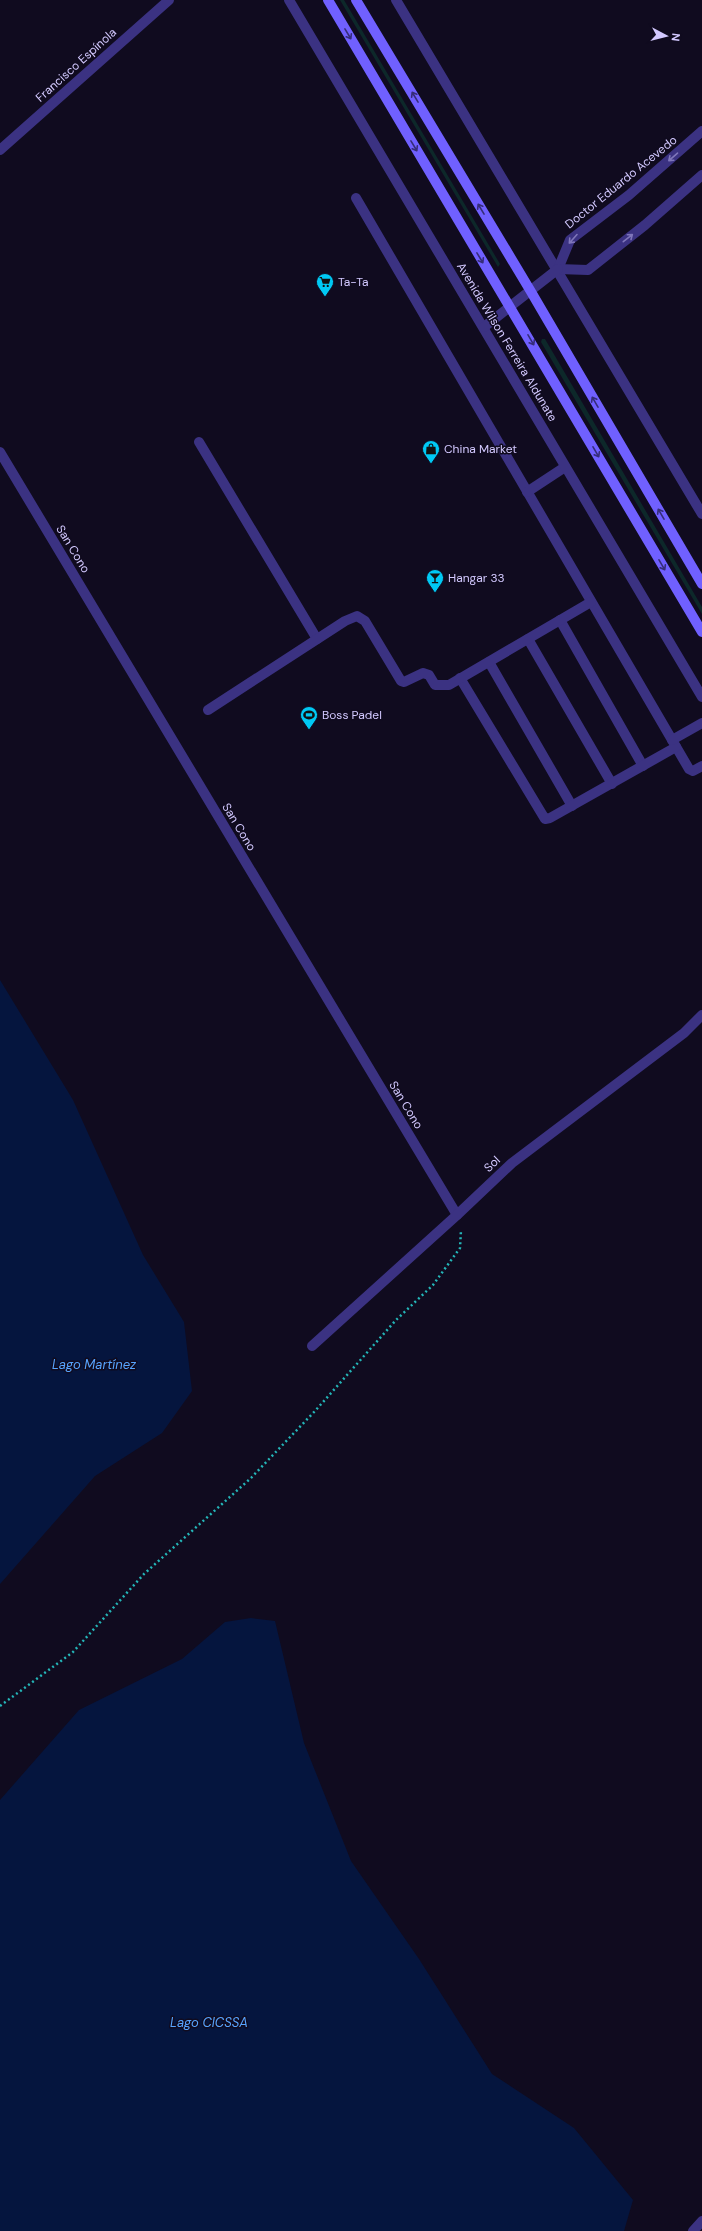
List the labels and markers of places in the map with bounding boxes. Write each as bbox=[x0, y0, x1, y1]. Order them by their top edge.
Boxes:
supermarket icon: Ta-Ta bbox=[315, 272, 335, 297]
place label: Ta-Ta bbox=[338, 274, 369, 290]
shop icon: China Market bbox=[421, 439, 441, 464]
place label: China Market bbox=[444, 441, 517, 457]
bar icon: Hangar 33 bbox=[425, 568, 445, 593]
place label: Hangar 33 bbox=[448, 570, 505, 586]
sports icon: Boss Padel bbox=[299, 705, 319, 730]
place label: Boss Padel bbox=[322, 707, 382, 723]

